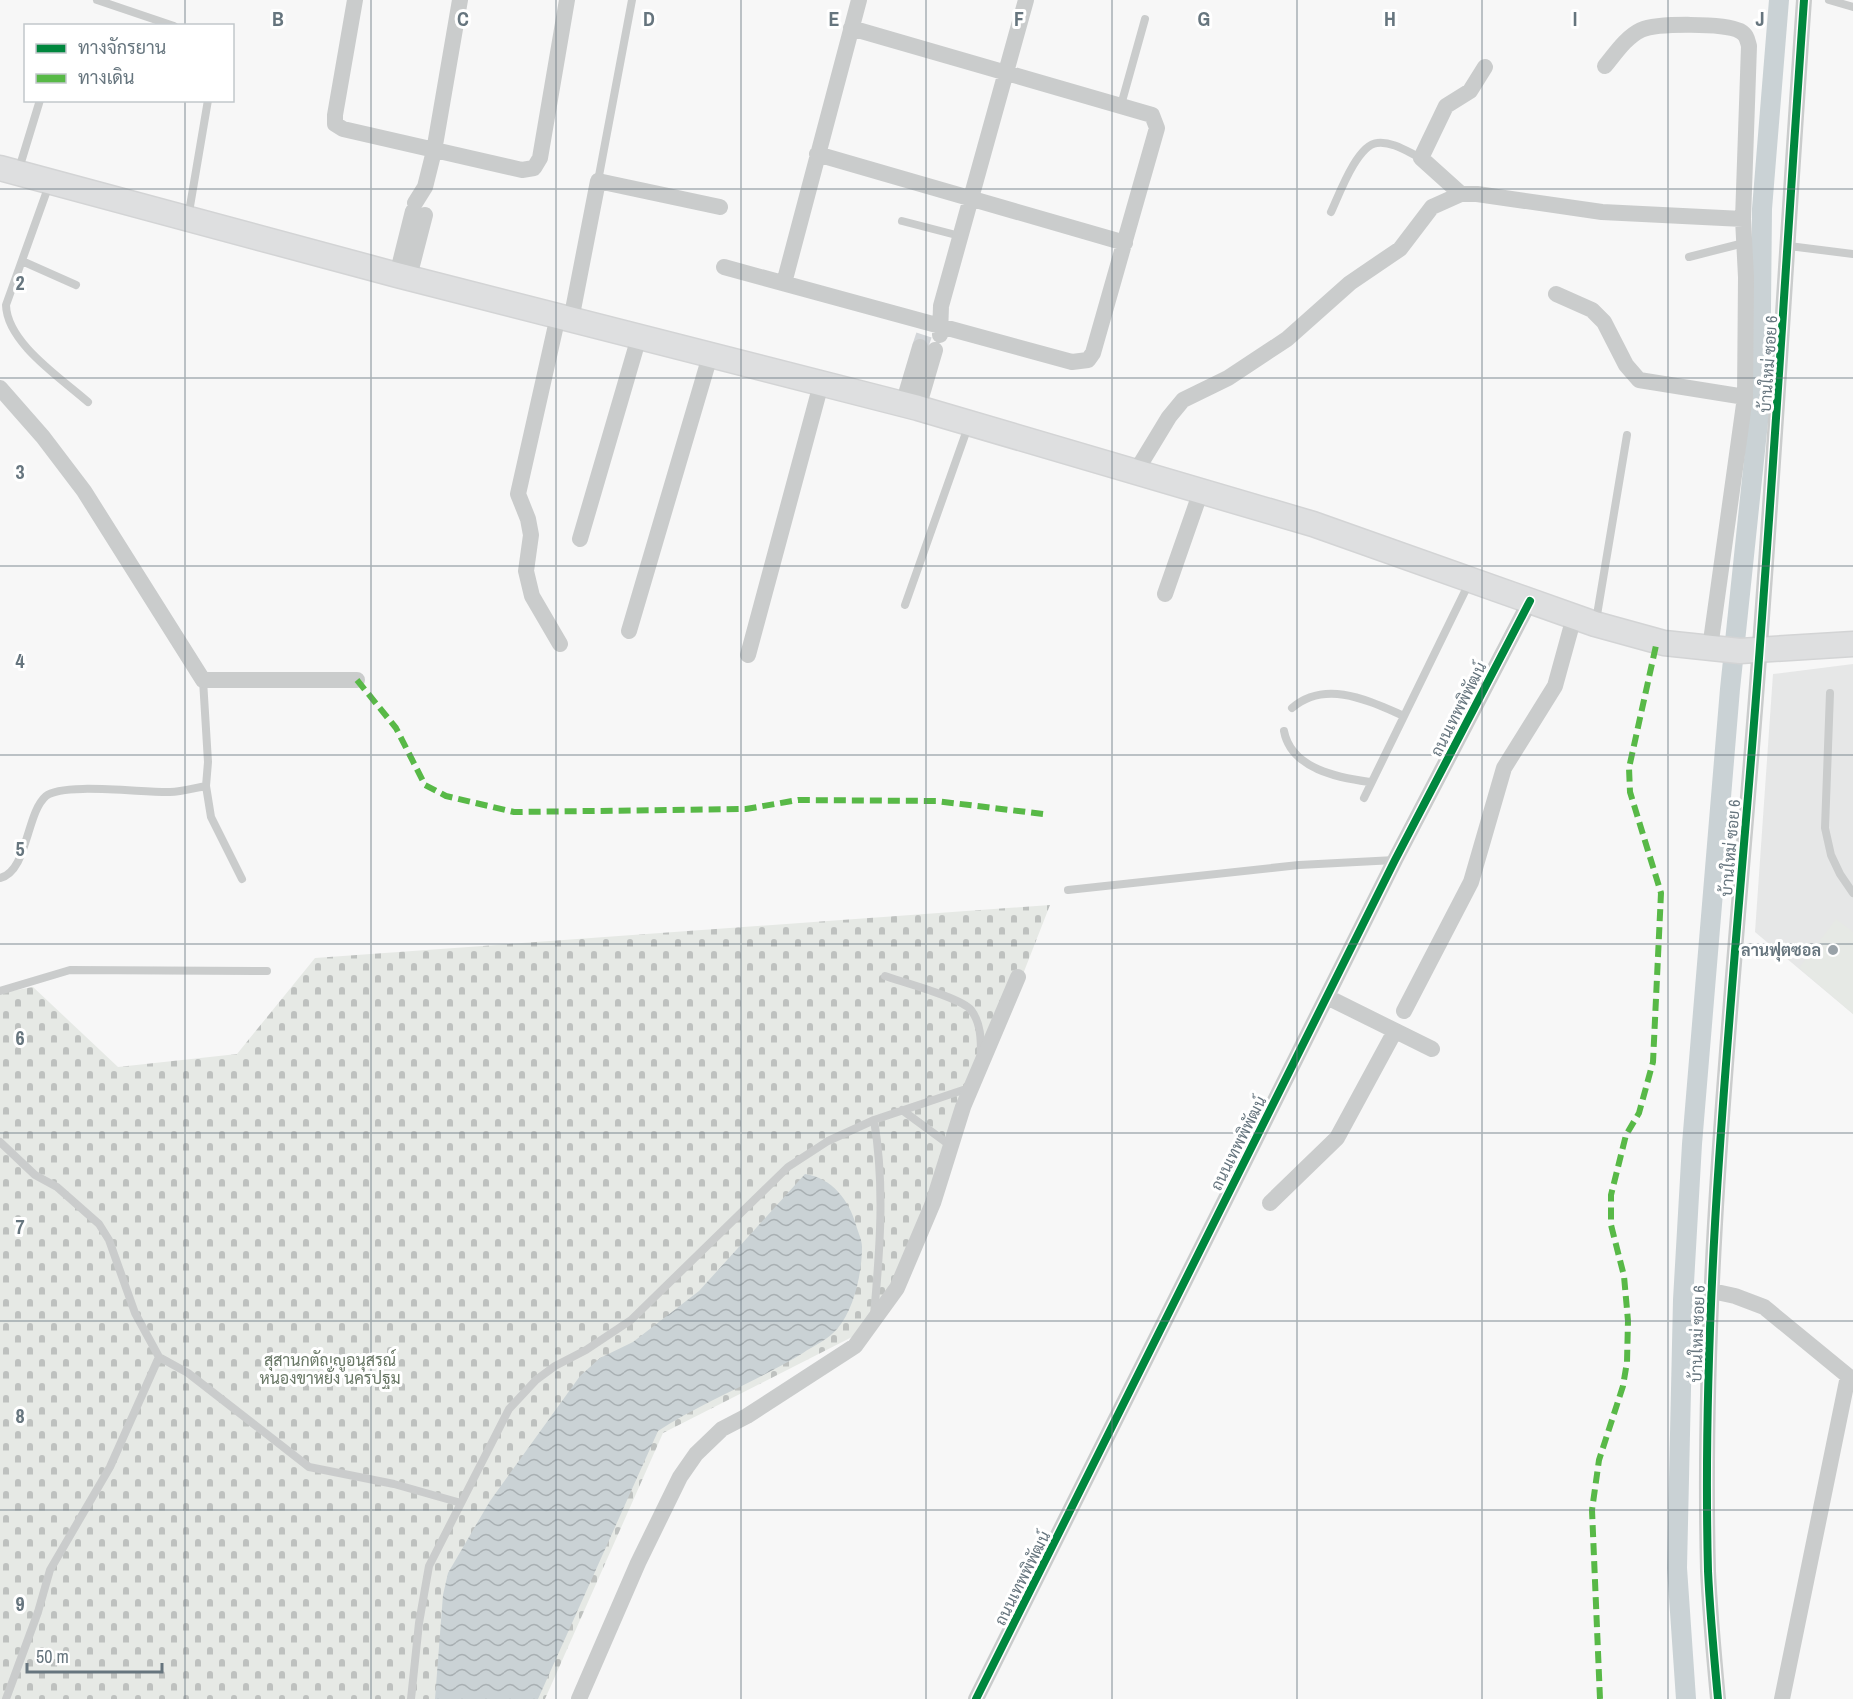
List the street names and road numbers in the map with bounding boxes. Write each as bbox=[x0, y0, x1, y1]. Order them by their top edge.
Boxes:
street label: บ้านใหม่ ซอย 6 bbox=[1754, 315, 1782, 413]
street label: ถนนเทพพิพัฒน์ bbox=[1424, 658, 1491, 760]
street label: บ้านใหม่ ซอย 6 bbox=[1715, 799, 1745, 897]
street label: ถนนเทพพิพัฒน์ bbox=[1204, 1092, 1271, 1194]
street label: บ้านใหม่ ซอย 6 bbox=[1684, 1285, 1710, 1383]
street label: ถนนเทพพิพัฒน์ bbox=[988, 1527, 1055, 1629]

